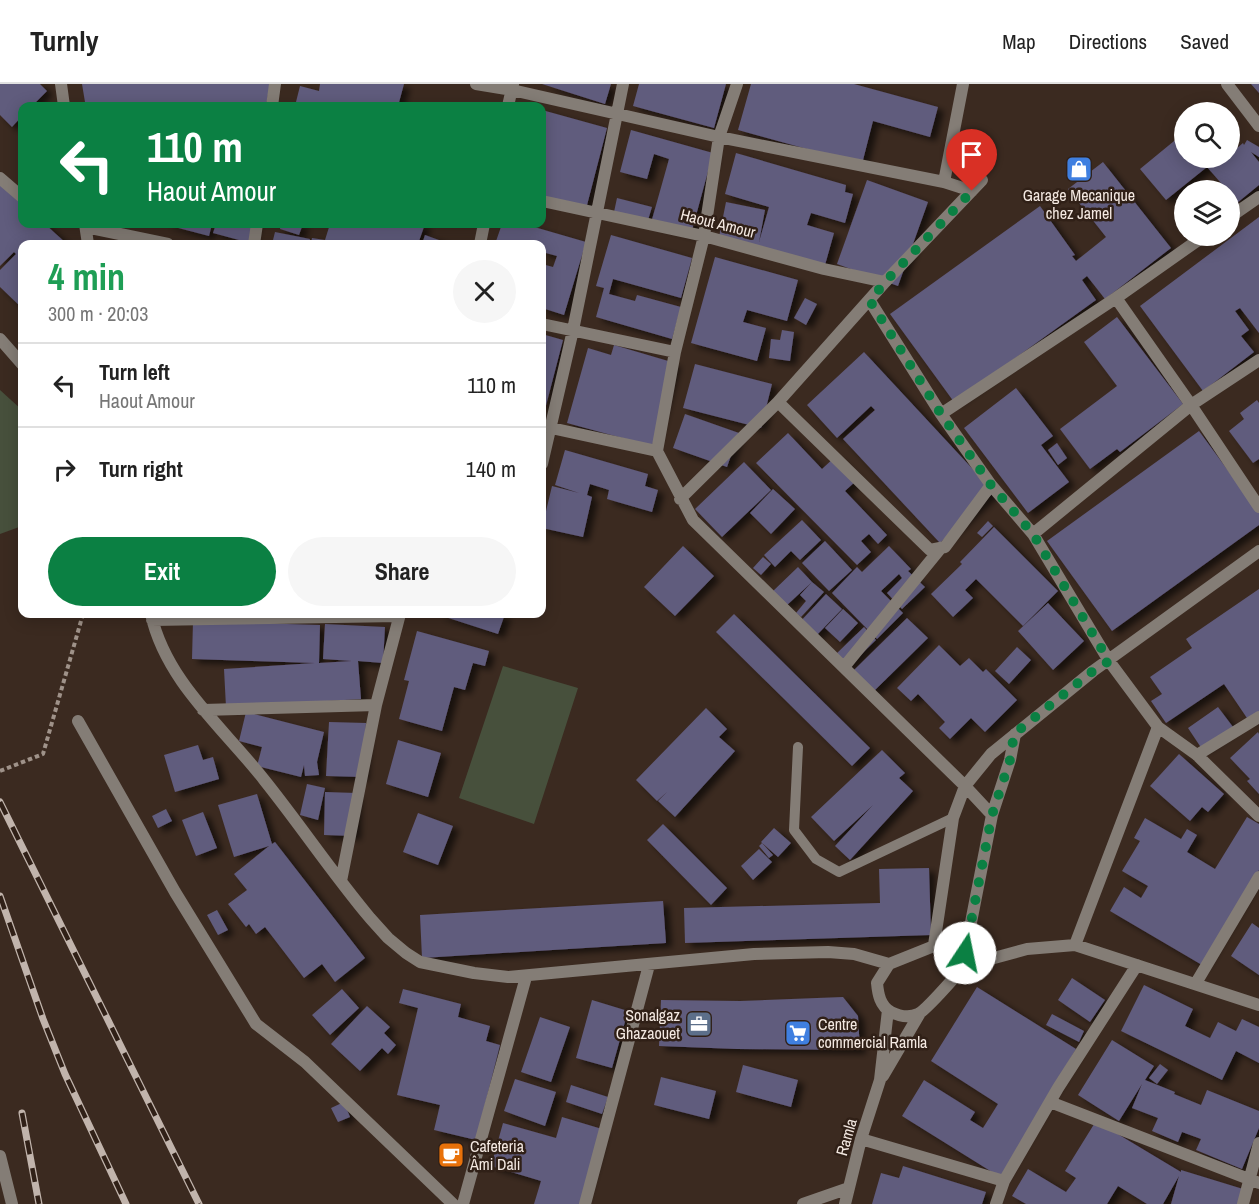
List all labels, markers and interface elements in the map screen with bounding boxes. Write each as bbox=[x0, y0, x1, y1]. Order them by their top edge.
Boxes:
text: Turnly bbox=[30, 22, 99, 60]
text: Map bbox=[1002, 27, 1036, 56]
text: Directions bbox=[1069, 27, 1147, 56]
text: Saved bbox=[1180, 27, 1229, 56]
map controls bbox=[1174, 102, 1240, 246]
button: search bbox=[1174, 102, 1240, 168]
text: 110 m bbox=[147, 119, 243, 175]
icon: left bbox=[48, 126, 126, 204]
pin bbox=[946, 129, 997, 191]
icon: arrive bbox=[955, 138, 988, 171]
shop icon: Garage Mecanique chez Jamel bbox=[1064, 154, 1094, 184]
text: Haout Amour bbox=[147, 173, 276, 209]
button: layers bbox=[1174, 180, 1240, 246]
place label: Garage Mecanique chez Jamel bbox=[1023, 184, 1135, 224]
street label: Haout Amour bbox=[678, 203, 758, 243]
text: 4 min bbox=[48, 253, 125, 301]
button: close bbox=[453, 260, 516, 323]
text: 300 m · 20:03 bbox=[48, 300, 148, 327]
text: Turn left bbox=[99, 357, 170, 387]
icon: left bbox=[48, 369, 81, 402]
text: 110 m bbox=[467, 370, 516, 400]
text: Haout Amour bbox=[99, 387, 195, 414]
icon: right bbox=[48, 453, 81, 486]
text: Turn right bbox=[99, 454, 183, 484]
text: 140 m bbox=[466, 454, 516, 484]
button: Exit bbox=[48, 537, 276, 606]
button: Share bbox=[288, 537, 516, 606]
position arrow bbox=[933, 921, 997, 985]
place label: Sonalgaz Ghazaouet bbox=[616, 1004, 680, 1044]
office icon: Sonalgaz Ghazaouet bbox=[684, 1009, 714, 1039]
place label: Centre commercial Ramla bbox=[818, 1013, 928, 1053]
supermarket icon: Centre commercial Ramla bbox=[783, 1018, 813, 1048]
street label: Ramla bbox=[830, 1115, 862, 1158]
place label: Cafeteria Âmi Dali bbox=[469, 1135, 525, 1175]
cafe icon: Cafeteria Âmi Dali bbox=[436, 1140, 466, 1170]

